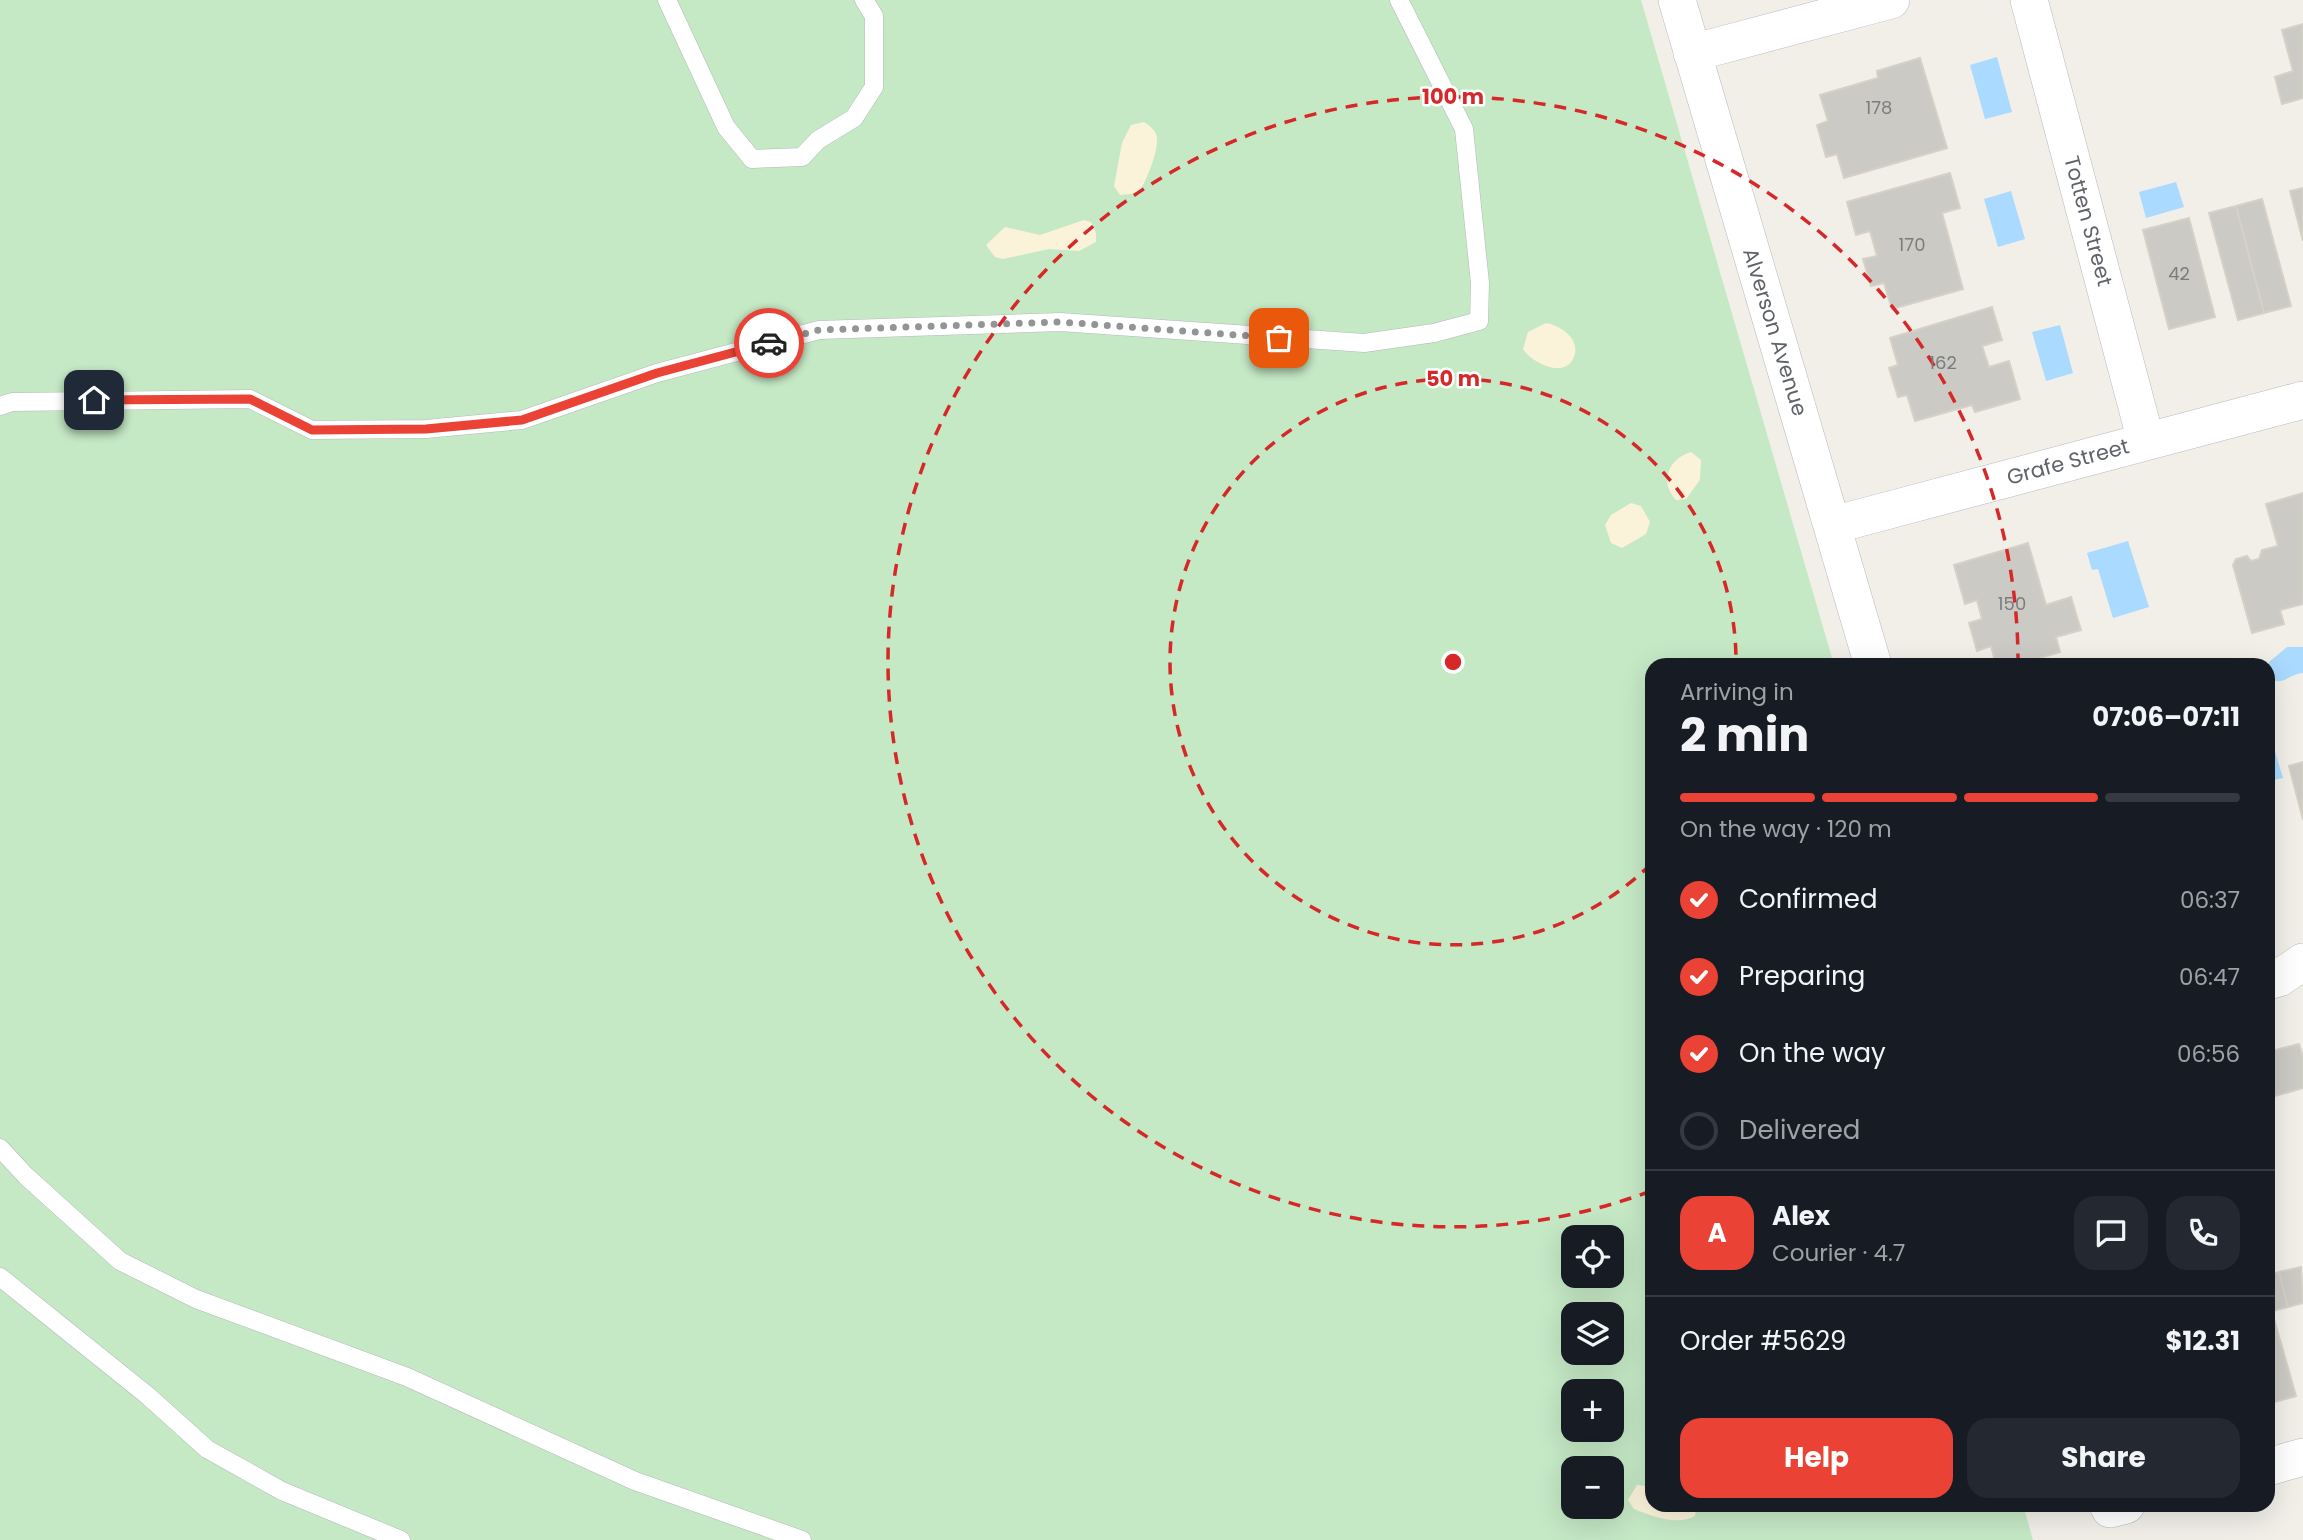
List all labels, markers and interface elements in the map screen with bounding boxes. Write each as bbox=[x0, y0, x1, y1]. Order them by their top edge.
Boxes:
text: 100 m bbox=[1422, 82, 1484, 111]
house number: 178 bbox=[1866, 95, 1892, 120]
street label: Totten Street bbox=[2057, 153, 2120, 289]
house number: 170 bbox=[1899, 232, 1925, 257]
street label: Alverson Avenue bbox=[1736, 244, 1815, 419]
house number: 42 bbox=[2168, 261, 2190, 286]
courier bbox=[734, 308, 804, 378]
pin bbox=[1249, 308, 1309, 368]
icon: bag bbox=[1260, 319, 1298, 357]
icon: car bbox=[750, 324, 788, 362]
house number: 162 bbox=[1929, 350, 1957, 375]
text: 50 m bbox=[1426, 364, 1480, 393]
pin bbox=[64, 370, 124, 430]
icon: home bbox=[75, 381, 113, 419]
street label: Grafe Street bbox=[2004, 431, 2132, 492]
house number: 150 bbox=[1998, 591, 2026, 616]
centre of rings bbox=[1441, 650, 1465, 674]
text: Arriving in bbox=[1680, 676, 1794, 708]
text: 07:06–07:11 bbox=[2092, 699, 2240, 735]
text: 2 min bbox=[1680, 703, 1809, 767]
text: On the way · 120 m bbox=[1680, 813, 1892, 845]
icon: check bbox=[1680, 881, 1718, 919]
text: Confirmed bbox=[1739, 881, 1877, 917]
text: 06:37 bbox=[2180, 884, 2240, 916]
icon: check bbox=[1680, 958, 1718, 996]
text: Preparing bbox=[1739, 958, 1865, 994]
text: 06:47 bbox=[2179, 961, 2240, 993]
icon: check bbox=[1680, 1035, 1718, 1073]
text: On the way bbox=[1739, 1035, 1886, 1071]
text: 06:56 bbox=[2177, 1038, 2240, 1070]
text: Delivered bbox=[1739, 1112, 1860, 1148]
button: chat bbox=[2074, 1196, 2148, 1270]
button: phone bbox=[2166, 1196, 2240, 1270]
text: Alex bbox=[1772, 1198, 1830, 1234]
text: A bbox=[1707, 1215, 1727, 1251]
map controls bbox=[1561, 1225, 1624, 1519]
button: locate bbox=[1561, 1225, 1624, 1288]
text: Courier · 4.7 bbox=[1772, 1237, 1905, 1269]
button: layers bbox=[1561, 1302, 1624, 1365]
text: Order #5629 bbox=[1680, 1323, 1846, 1359]
text: $12.31 bbox=[2165, 1323, 2240, 1359]
button: + bbox=[1561, 1379, 1624, 1442]
button: Help bbox=[1680, 1418, 1953, 1498]
button: Share bbox=[1967, 1418, 2240, 1498]
button: − bbox=[1561, 1456, 1624, 1519]

